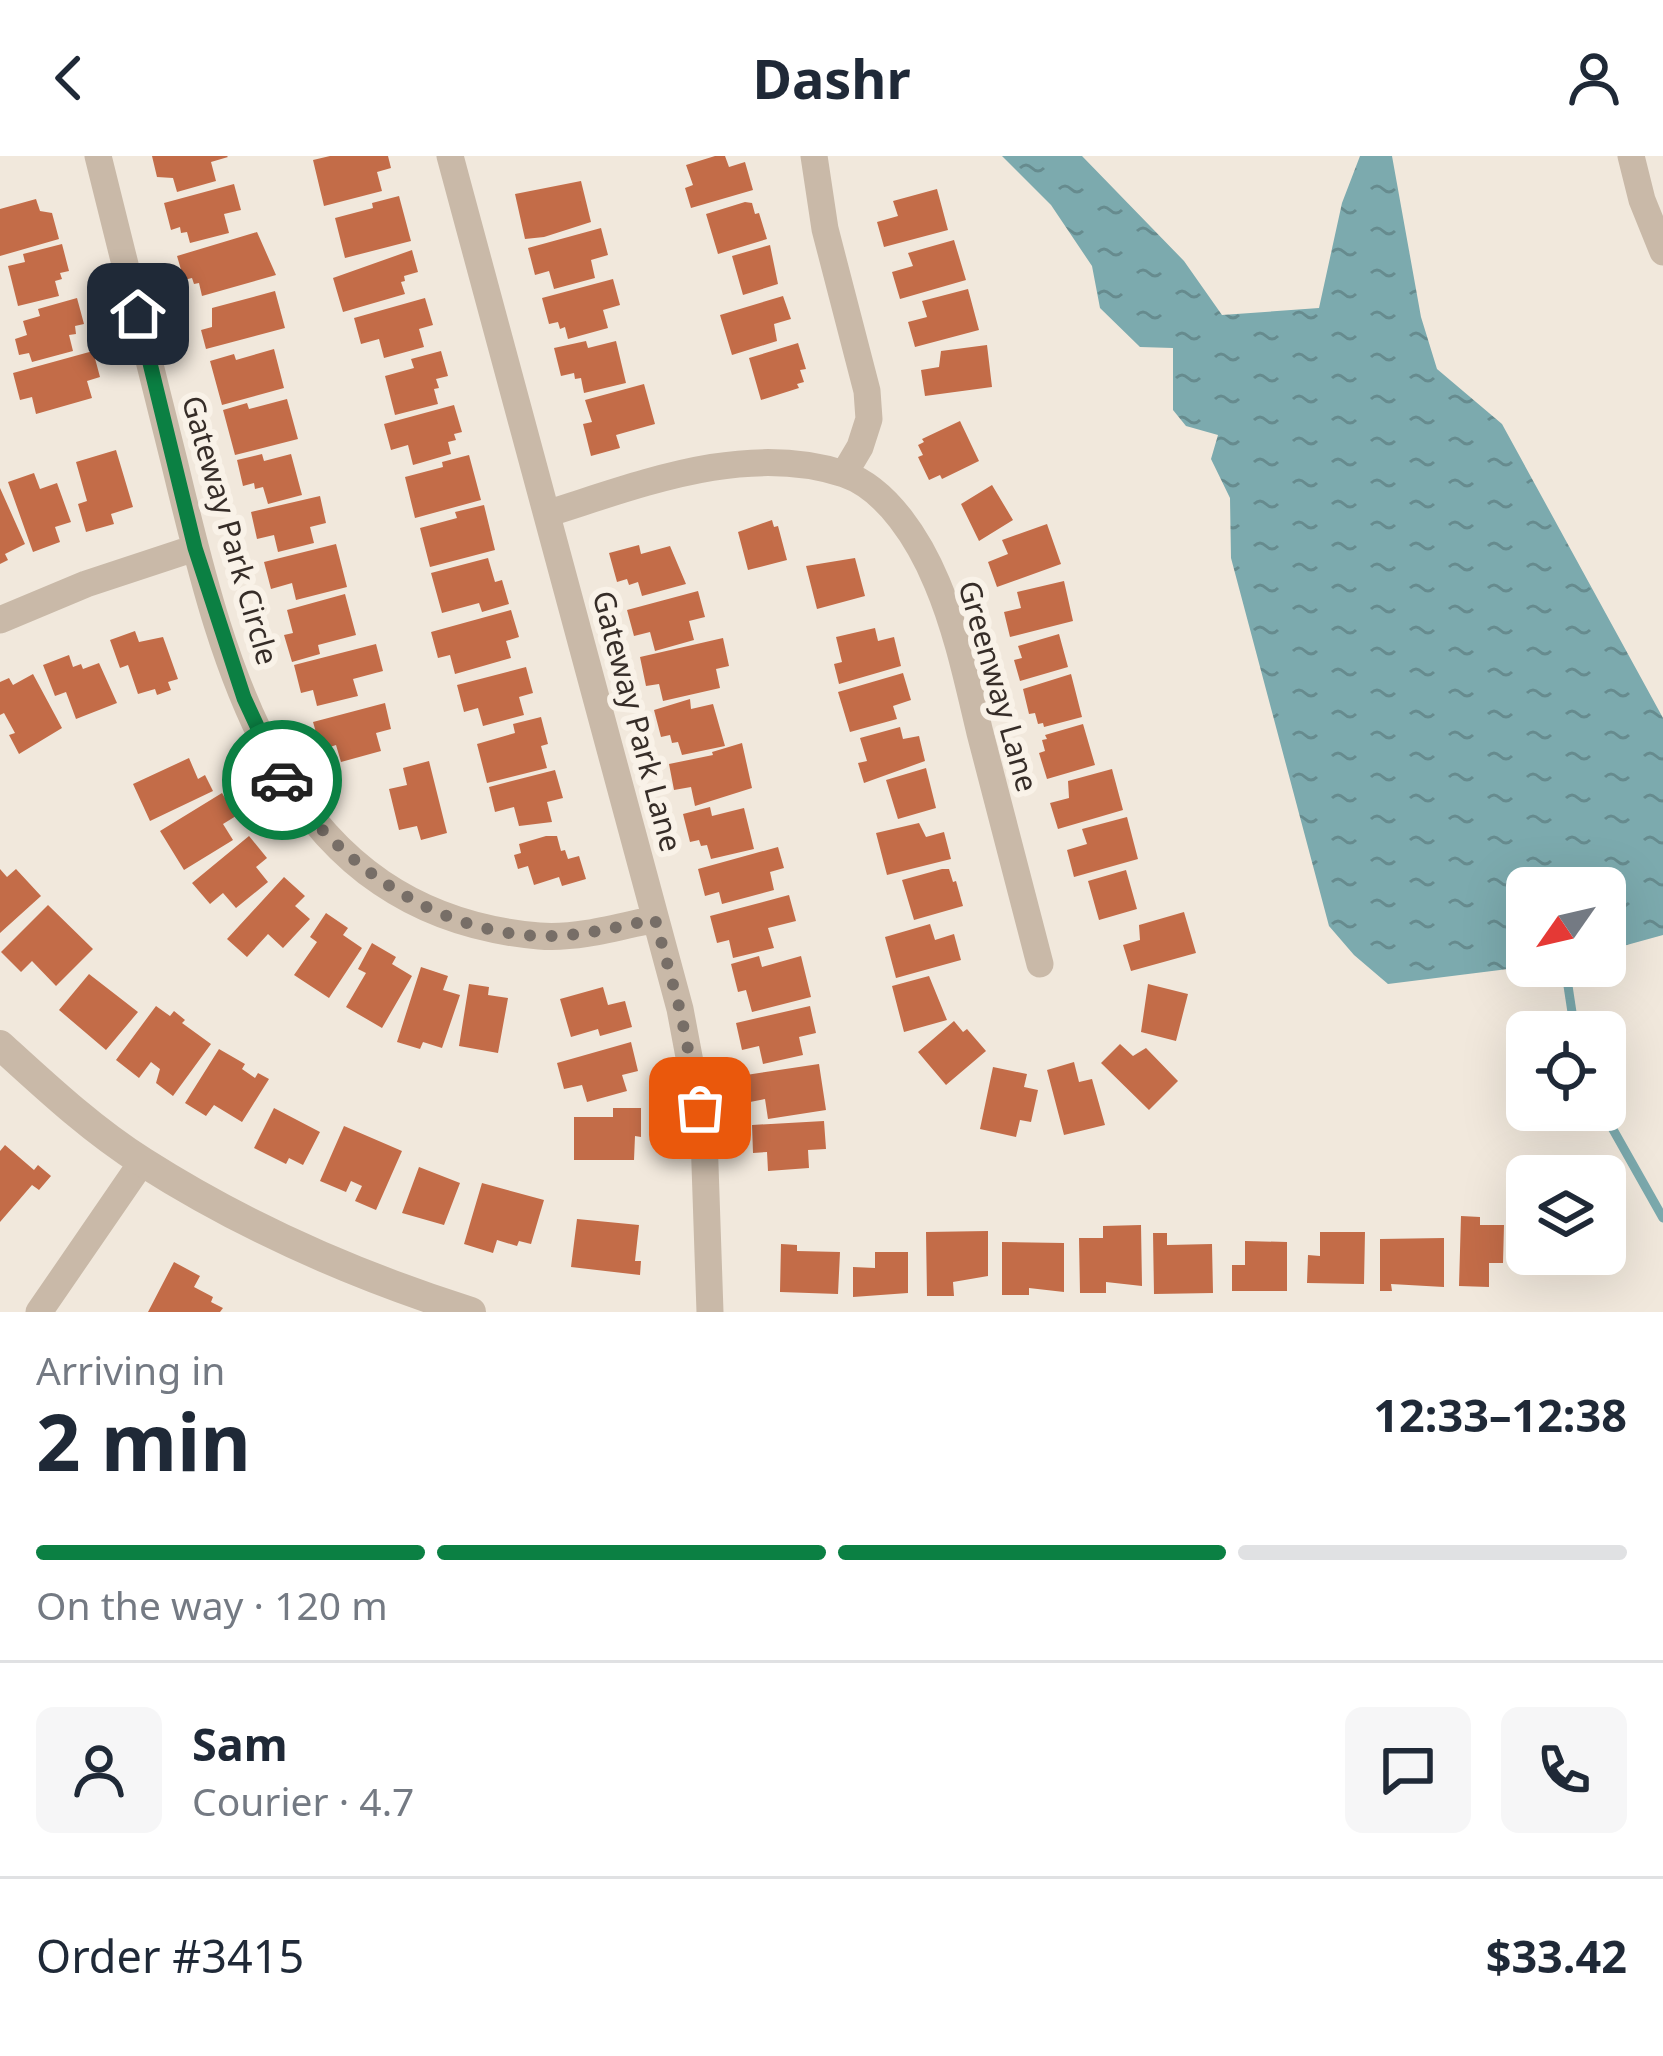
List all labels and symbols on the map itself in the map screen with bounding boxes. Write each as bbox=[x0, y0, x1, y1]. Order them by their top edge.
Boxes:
pin bbox=[87, 263, 189, 365]
street label: Gateway Park Circle bbox=[173, 391, 289, 669]
street label: Greenway Lane bbox=[949, 576, 1049, 796]
street label: Gateway Park Lane bbox=[583, 586, 693, 856]
courier bbox=[222, 720, 342, 840]
north arrow bbox=[1506, 867, 1626, 987]
pin bbox=[649, 1057, 751, 1159]

